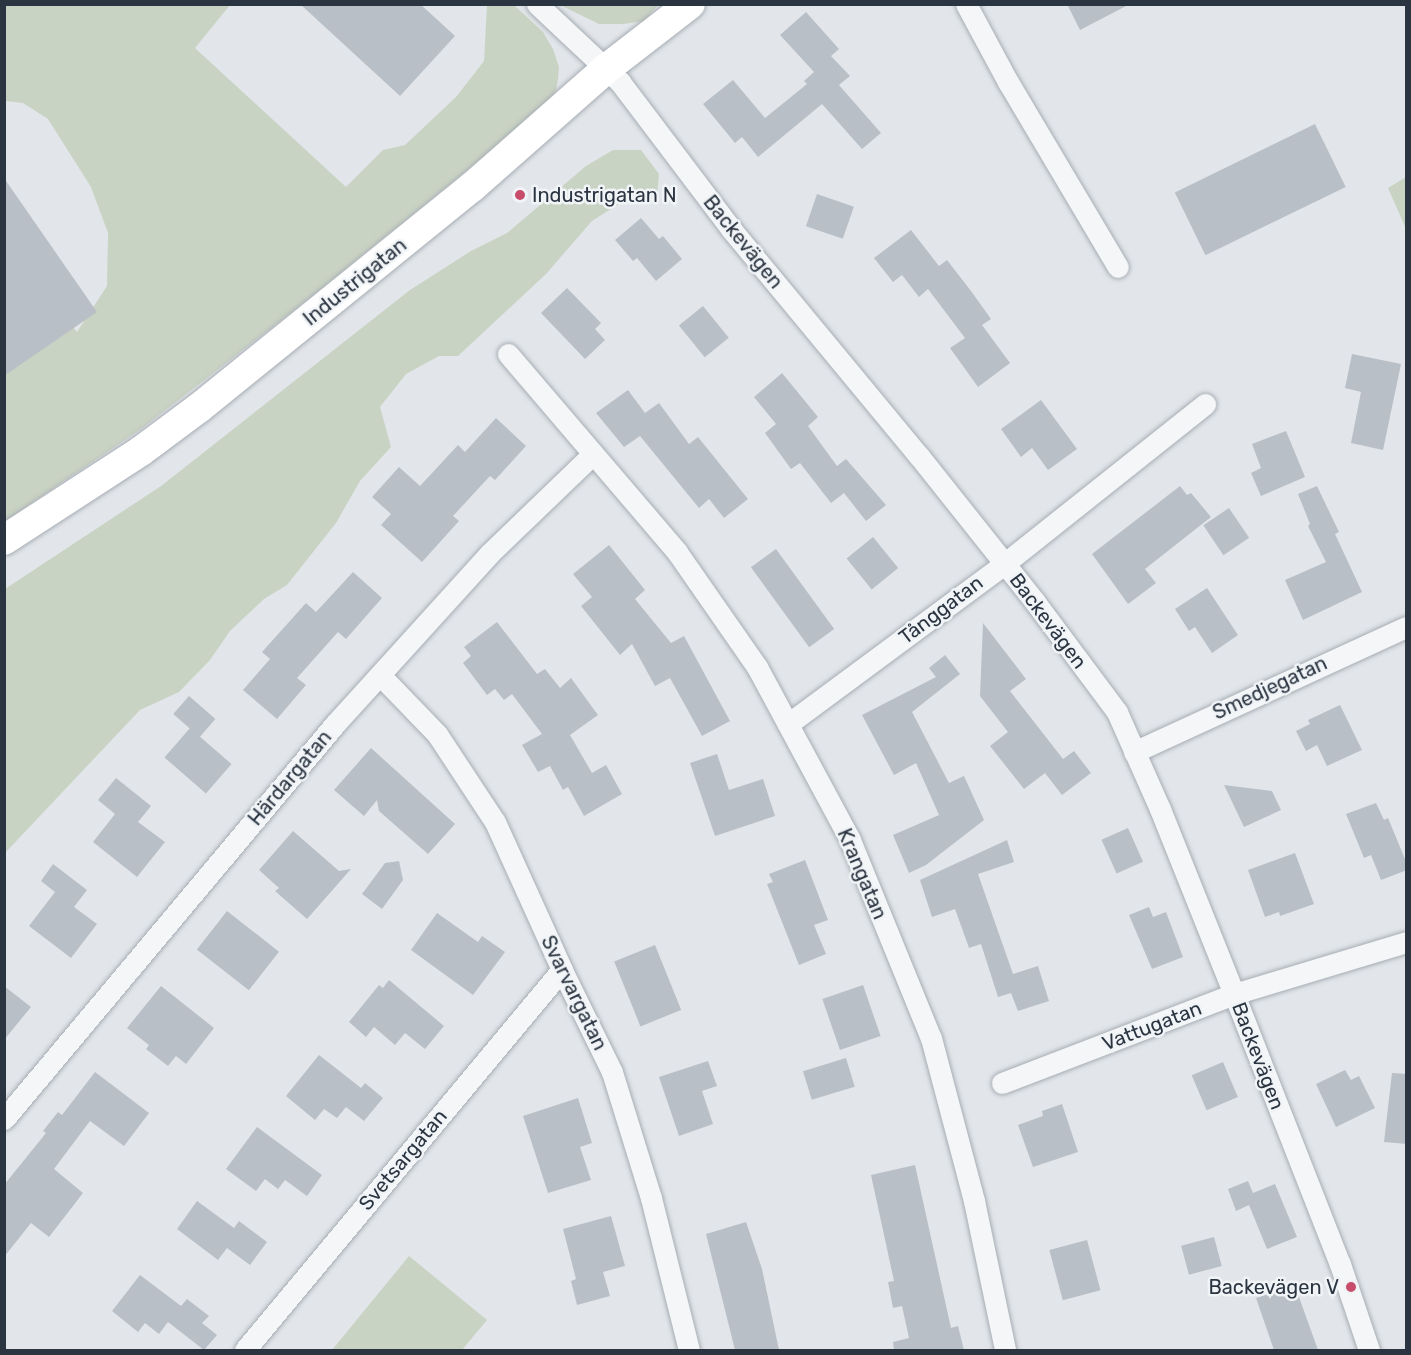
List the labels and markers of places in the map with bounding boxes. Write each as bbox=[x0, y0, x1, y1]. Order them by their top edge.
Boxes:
place label: Industrigatan N bbox=[532, 183, 677, 207]
marker: Industrigatan N bbox=[513, 188, 527, 202]
place label: Backevägen V bbox=[1208, 1275, 1339, 1299]
marker: Backevägen V bbox=[1344, 1280, 1358, 1294]

